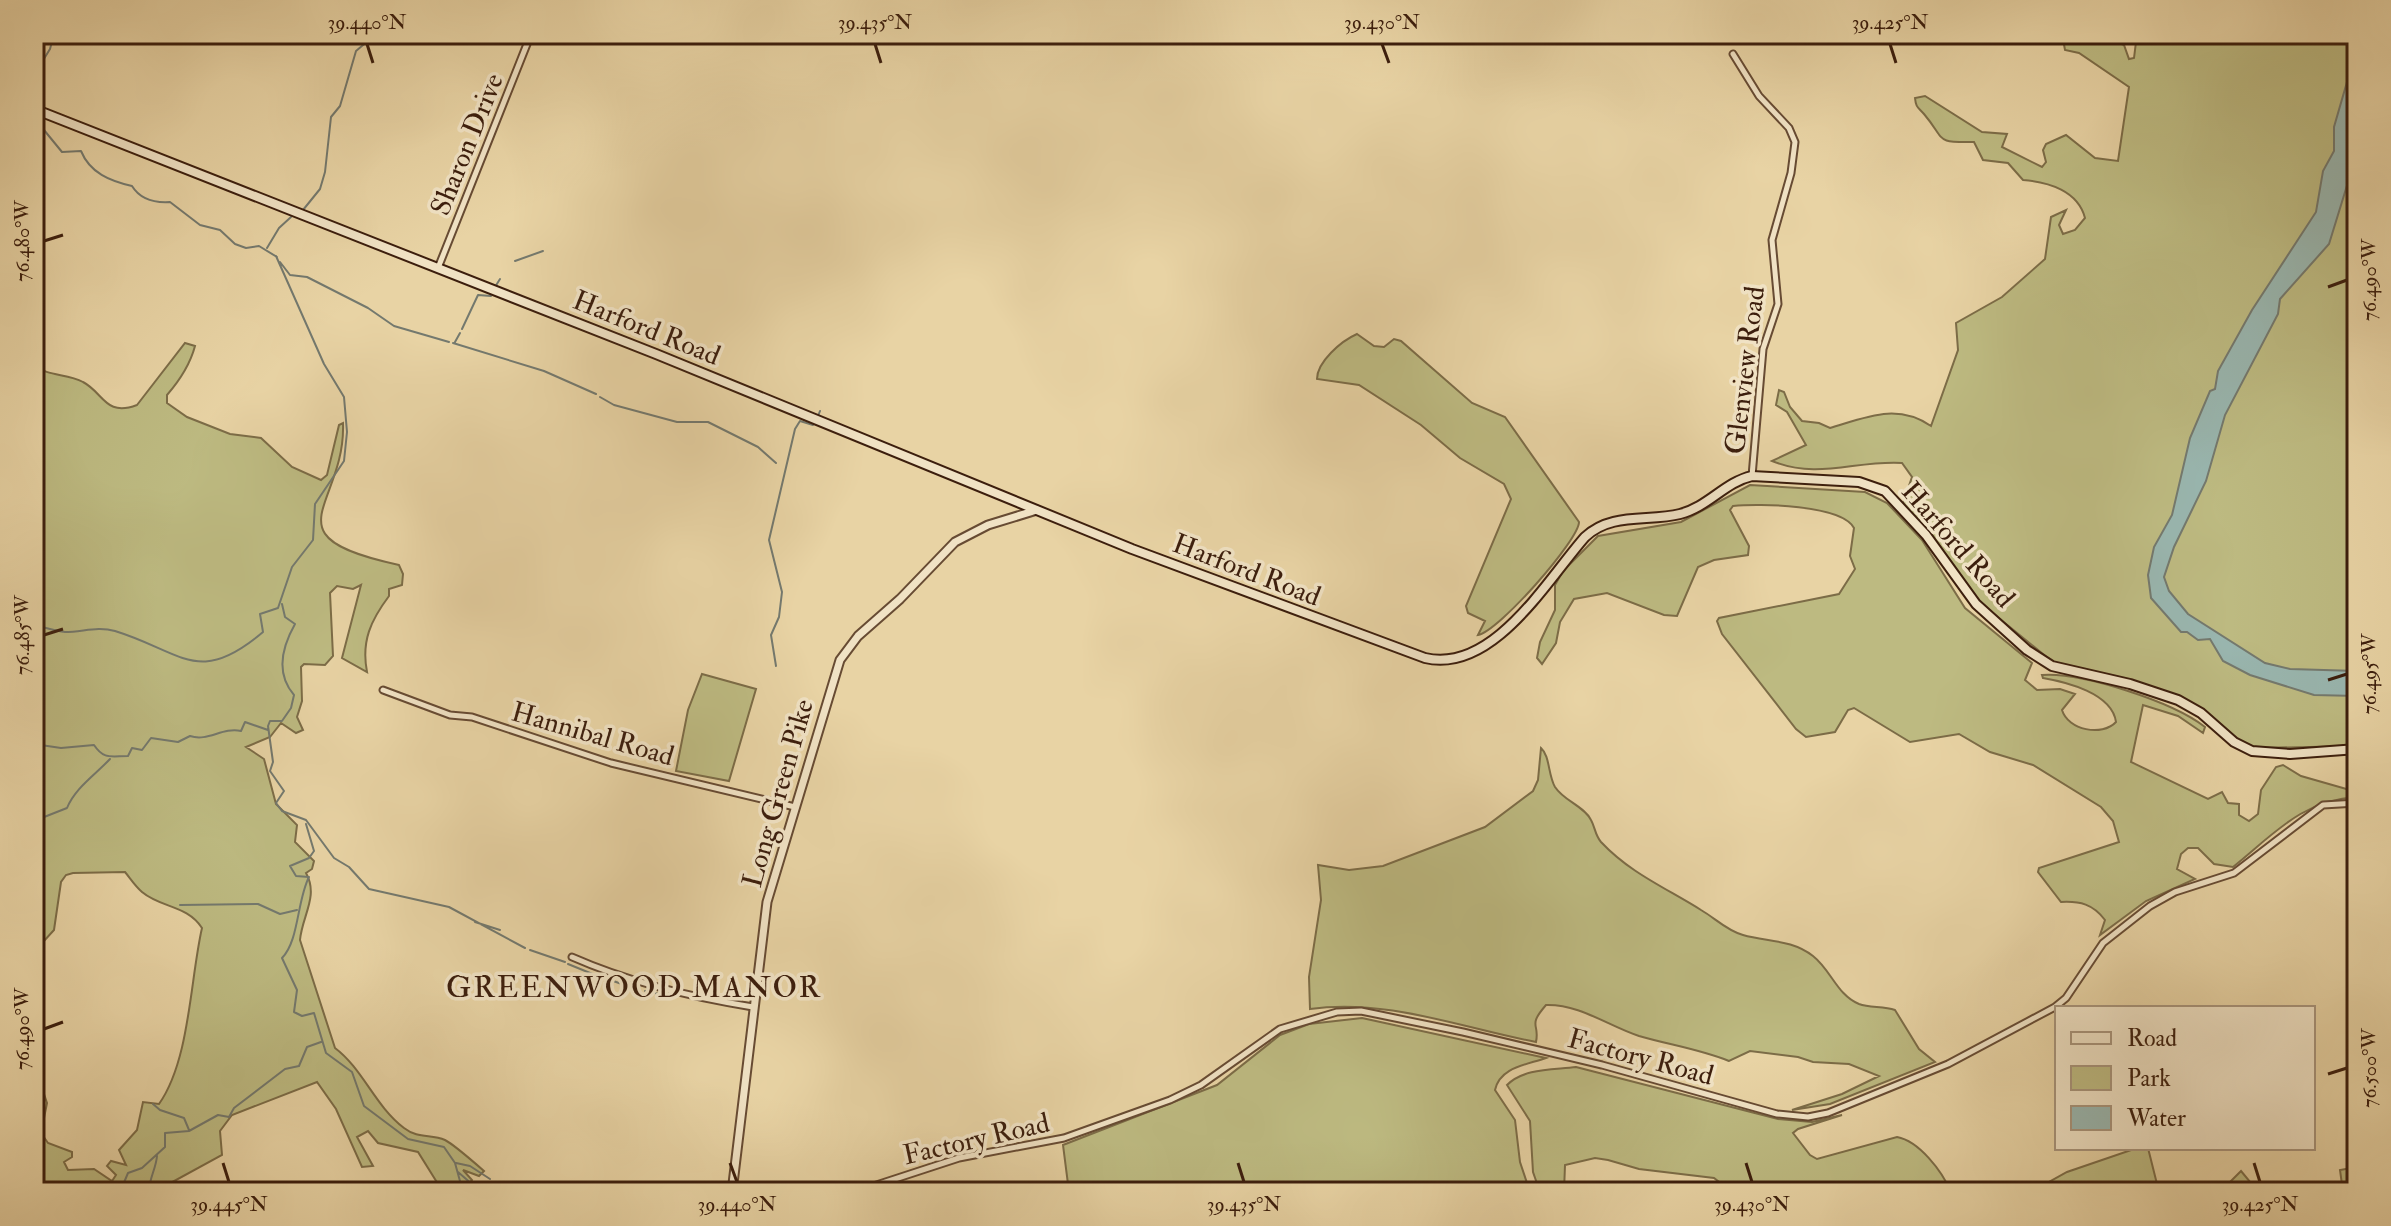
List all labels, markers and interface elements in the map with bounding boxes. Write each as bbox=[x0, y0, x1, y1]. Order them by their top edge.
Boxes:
text: 39.440°N bbox=[328, 10, 407, 35]
text: 39.435°N bbox=[838, 10, 912, 35]
text: 39.430°N bbox=[1344, 10, 1420, 35]
text: 39.425°N bbox=[1852, 10, 1928, 35]
street label: Sharon Drive bbox=[423, 68, 512, 221]
text: 76.480°W bbox=[10, 200, 35, 282]
text: 76.490°W bbox=[2357, 238, 2382, 321]
street label: Harford Road bbox=[568, 283, 725, 374]
street label: Glenview Road bbox=[1718, 284, 1773, 456]
street label: Harford Road bbox=[1894, 475, 2022, 615]
street label: Harford Road bbox=[1167, 526, 1326, 615]
text: 76.485°W bbox=[10, 594, 35, 675]
text: 76.495°W bbox=[2357, 633, 2382, 714]
street label: Hannibal Road bbox=[507, 695, 678, 774]
street label: Long Green Pike bbox=[735, 695, 822, 891]
district label: GREENWOOD MANOR bbox=[446, 969, 822, 1006]
text: 76.490°W bbox=[10, 987, 35, 1070]
legend bbox=[2055, 1006, 2315, 1150]
street label: Factory Road bbox=[1564, 1021, 1717, 1094]
text: Road bbox=[2127, 1023, 2177, 1054]
text: 76.500°W bbox=[2357, 1028, 2382, 1108]
text: Park bbox=[2127, 1063, 2171, 1094]
text: Water bbox=[2126, 1103, 2186, 1134]
street label: Factory Road bbox=[900, 1106, 1053, 1173]
text: 39.445°N bbox=[190, 1192, 268, 1217]
text: 39.440°N bbox=[698, 1192, 777, 1217]
text: 39.435°N bbox=[1207, 1192, 1281, 1217]
text: 39.430°N bbox=[1714, 1192, 1790, 1217]
text: 39.425°N bbox=[2222, 1192, 2298, 1217]

